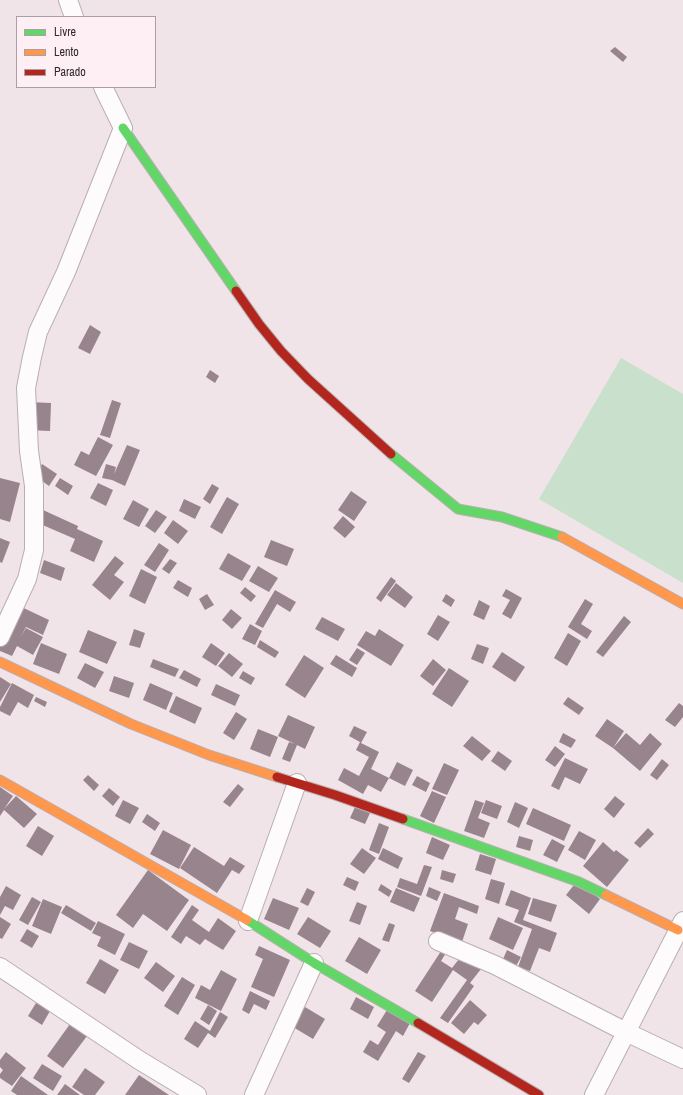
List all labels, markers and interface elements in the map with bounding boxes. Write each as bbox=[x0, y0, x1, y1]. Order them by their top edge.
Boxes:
legend bbox=[16, 16, 156, 88]
text: Livre bbox=[54, 24, 76, 40]
text: Lento bbox=[54, 44, 79, 60]
text: Parado bbox=[54, 64, 86, 80]

